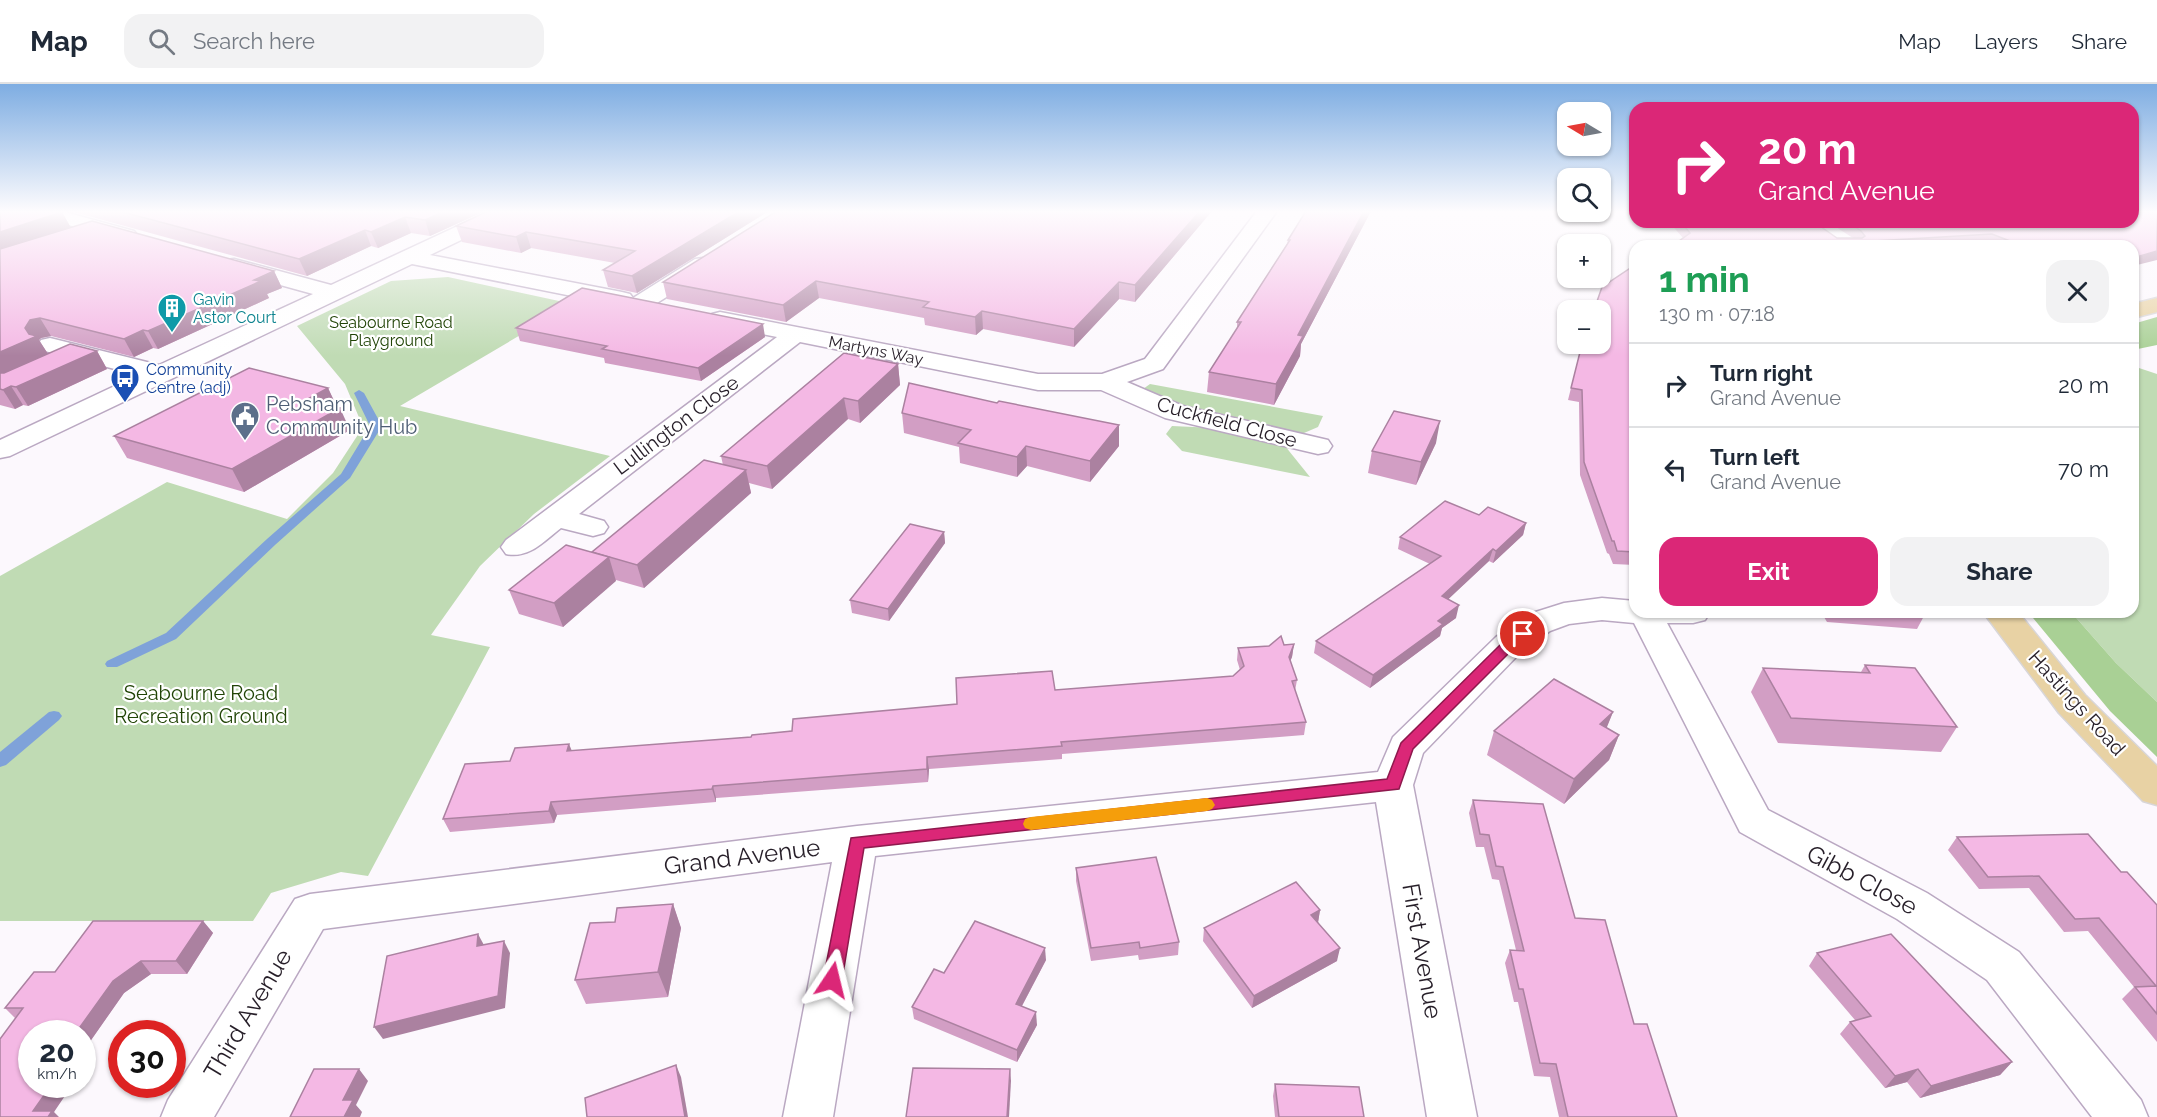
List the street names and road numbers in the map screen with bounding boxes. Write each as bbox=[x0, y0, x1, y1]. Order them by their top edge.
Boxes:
street label: Martyns Way bbox=[827, 332, 925, 369]
street label: Lullington Close bbox=[609, 370, 743, 480]
street label: Cuckfield Close bbox=[1154, 392, 1300, 452]
street label: Hastings Road bbox=[2024, 646, 2130, 760]
street label: Grand Avenue bbox=[662, 833, 822, 880]
street label: Gibb Close bbox=[1802, 838, 1923, 921]
street label: First Avenue bbox=[1396, 881, 1449, 1021]
street label: Third Avenue bbox=[197, 943, 298, 1084]

